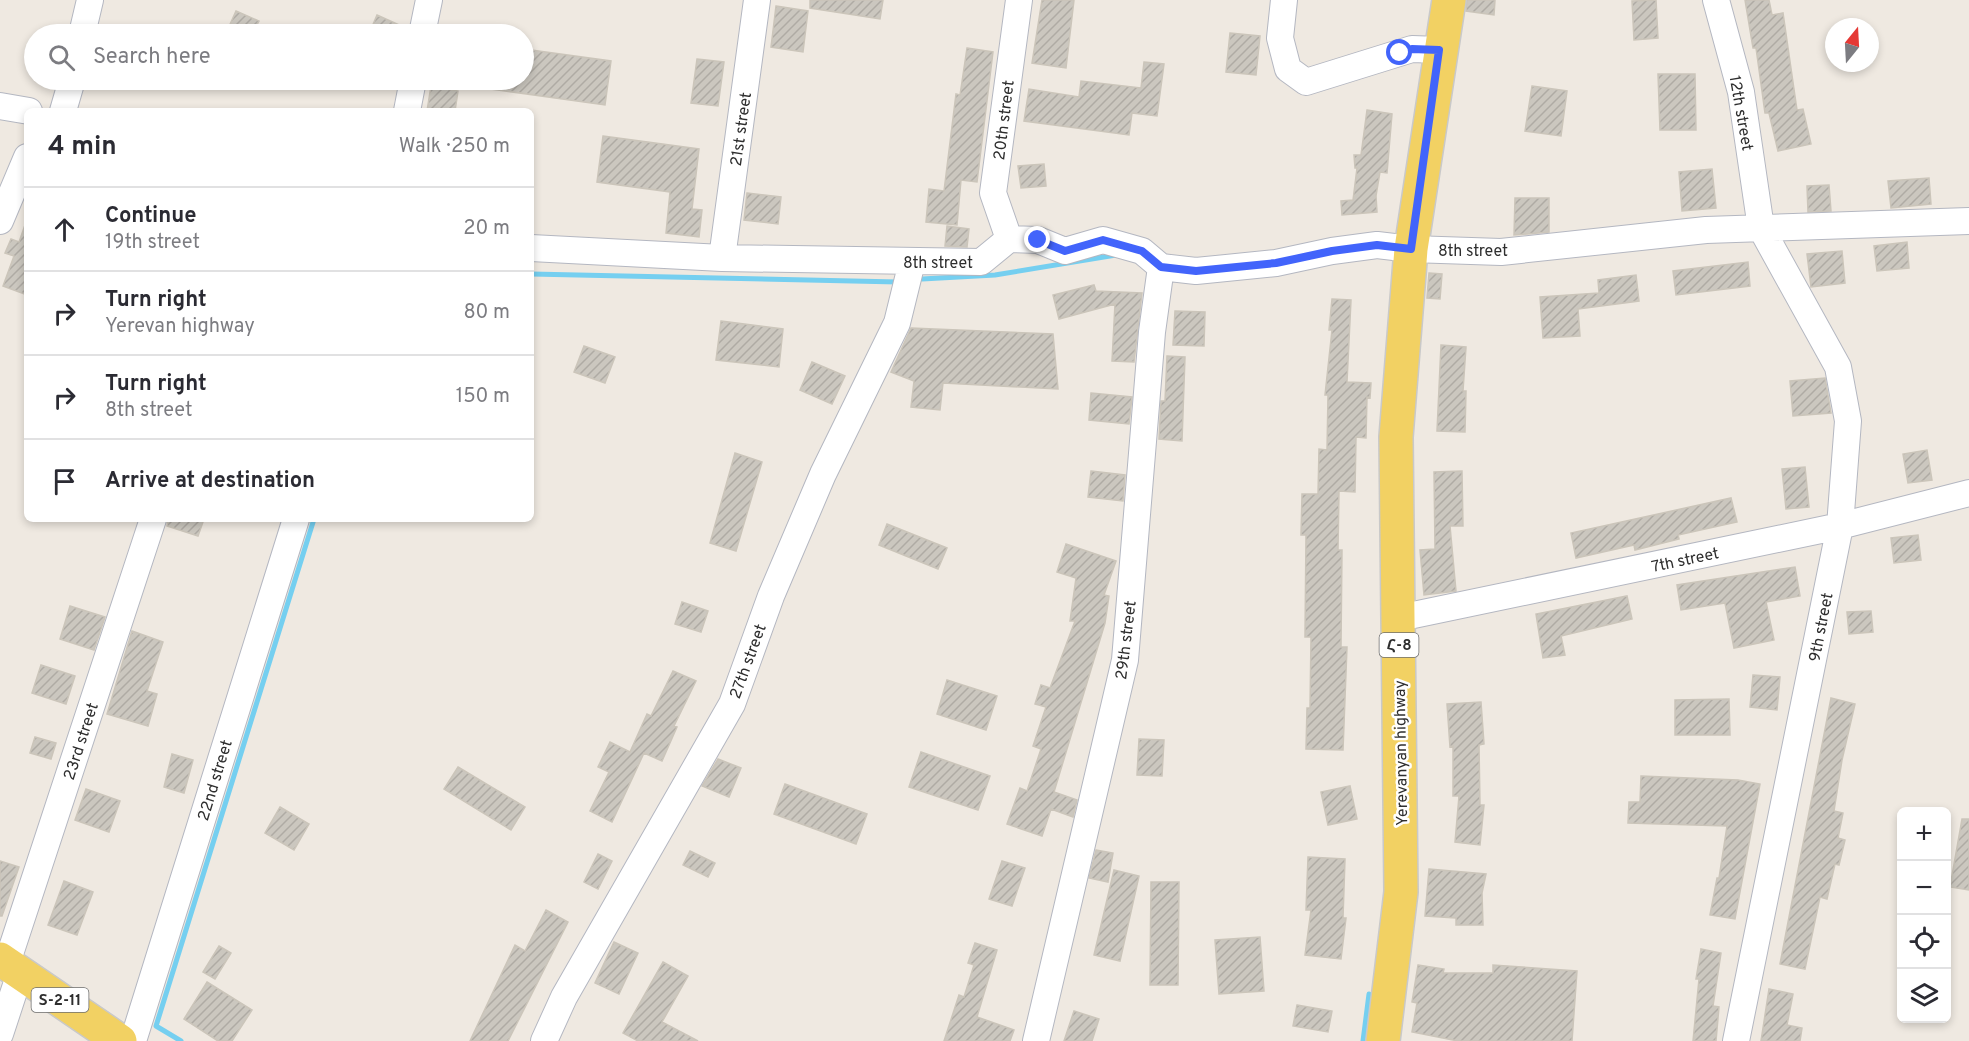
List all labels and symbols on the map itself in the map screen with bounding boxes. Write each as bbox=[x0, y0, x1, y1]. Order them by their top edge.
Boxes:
north arrow bbox=[1825, 18, 1879, 72]
route start bbox=[1386, 39, 1412, 65]
street label: 12th street bbox=[1724, 74, 1756, 153]
street label: 20th street bbox=[990, 79, 1020, 161]
street label: 21st street bbox=[727, 91, 757, 168]
route end bbox=[1024, 226, 1050, 252]
street label: 8th street bbox=[1438, 242, 1508, 262]
street label: 8th street bbox=[903, 254, 973, 274]
street label: 7th street bbox=[1650, 544, 1721, 578]
street label: 9th street bbox=[1805, 591, 1838, 664]
street label: 29th street bbox=[1112, 599, 1142, 681]
street label: 27th street bbox=[726, 622, 772, 702]
road number: Հ-8 bbox=[1380, 633, 1418, 657]
street label: Yerevanyan highway bbox=[1391, 680, 1413, 826]
street label: 23rd street bbox=[60, 700, 104, 783]
street label: 22nd street bbox=[194, 738, 238, 823]
road number: Տ-2-11 bbox=[32, 988, 88, 1012]

